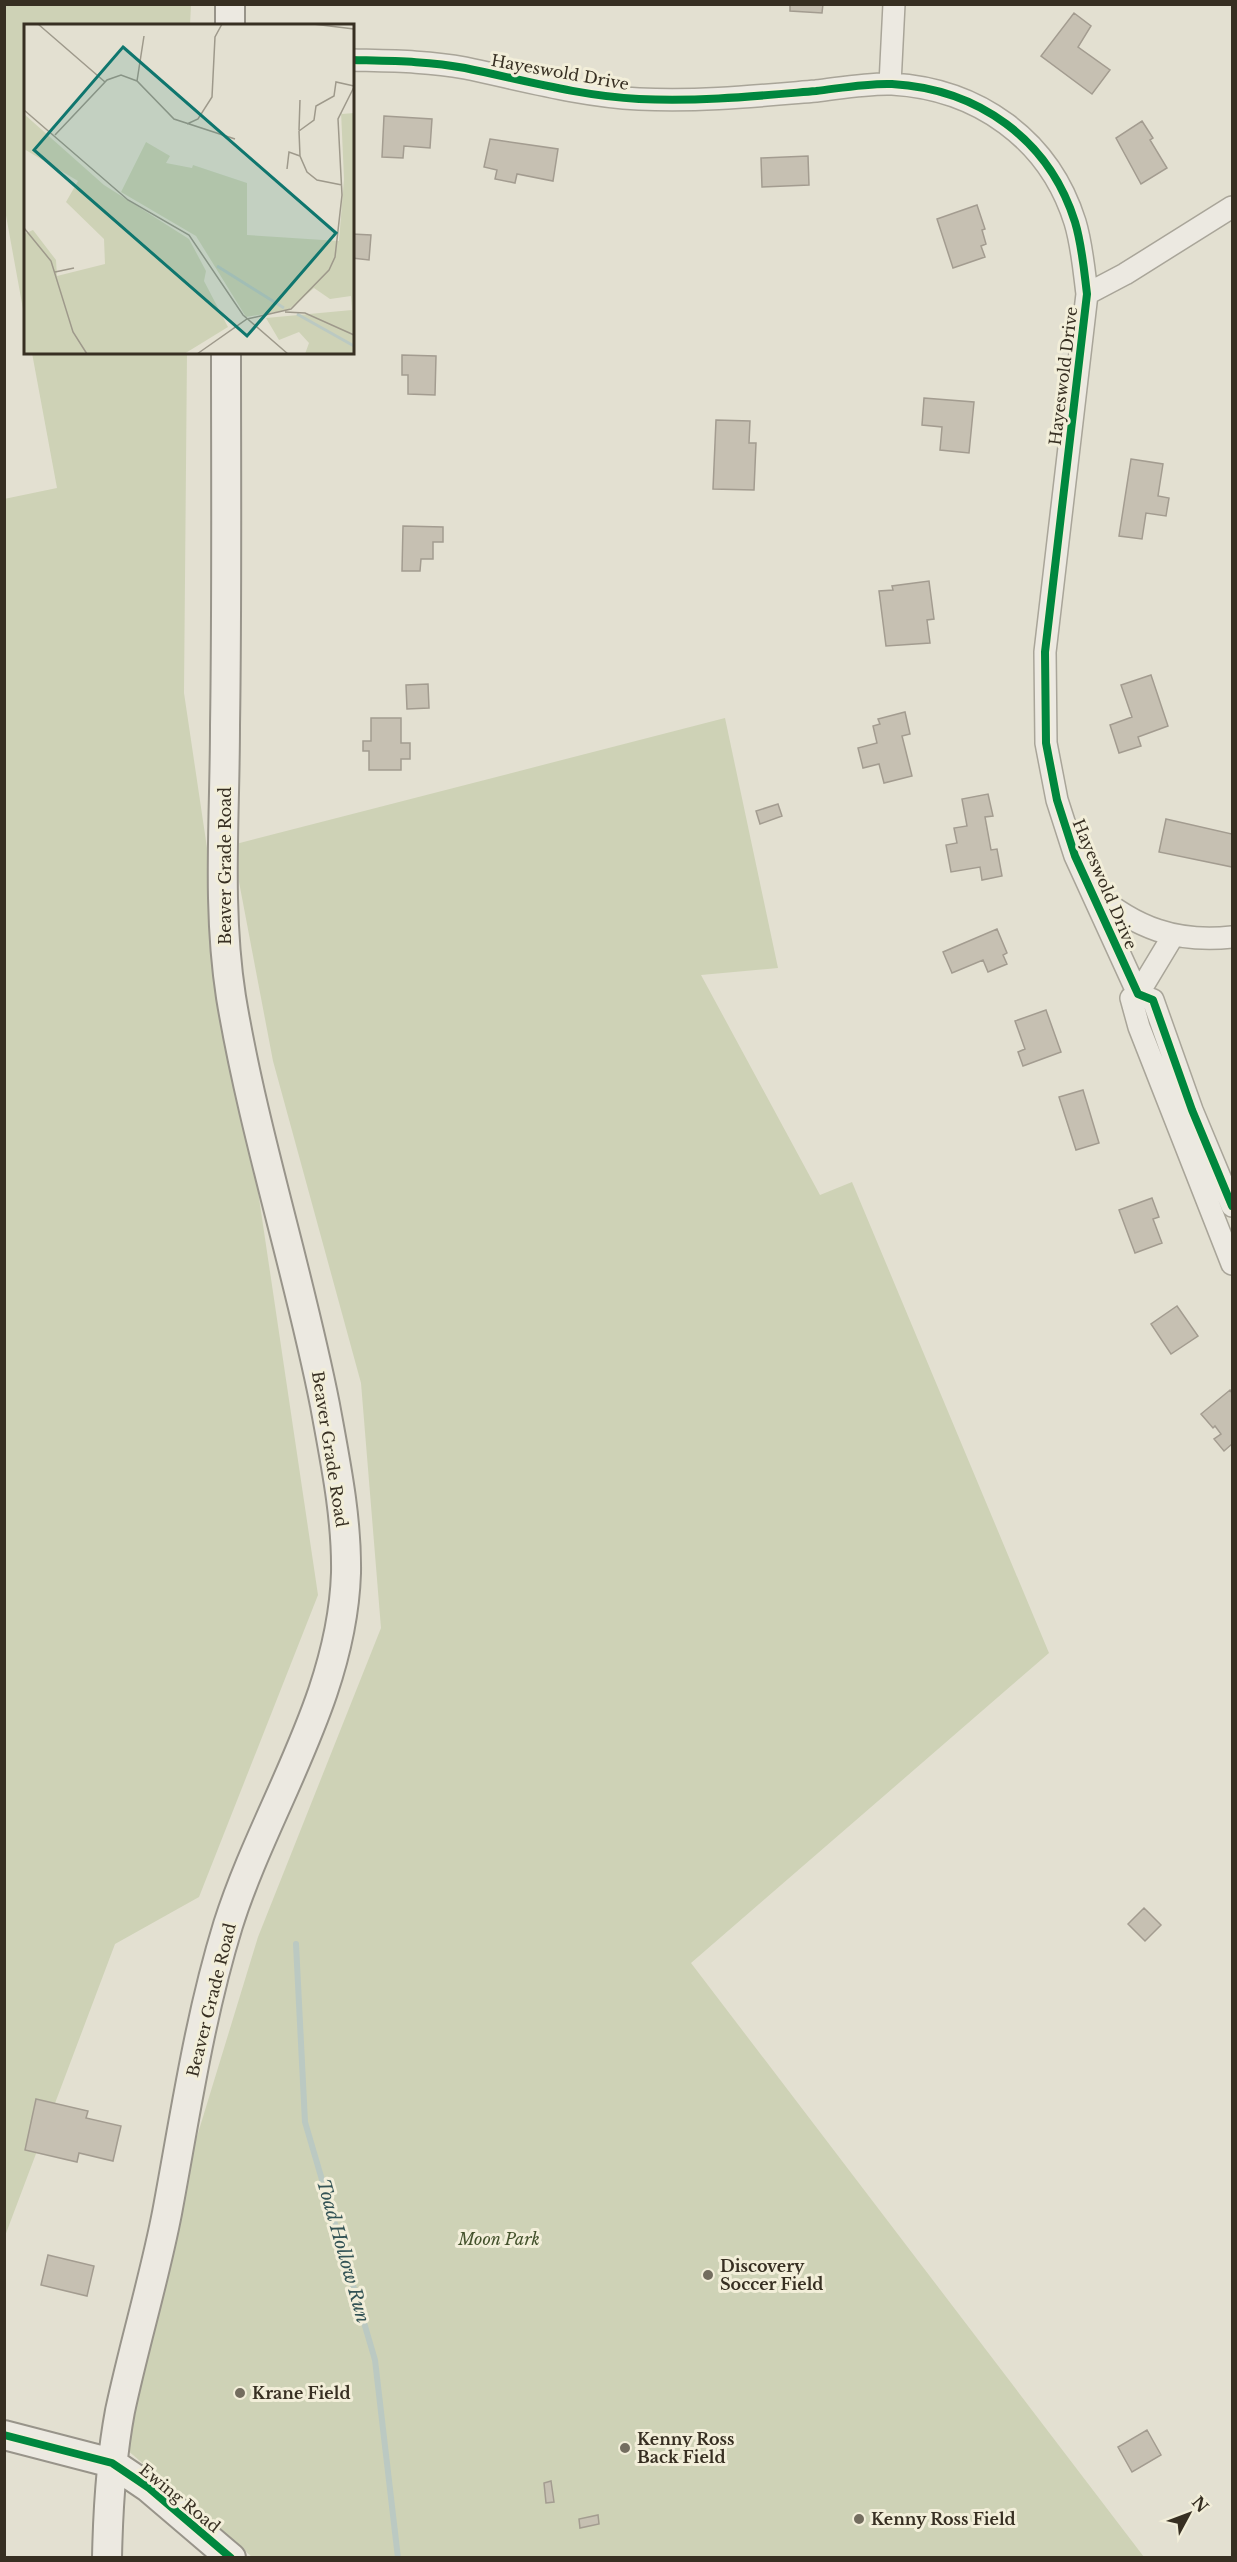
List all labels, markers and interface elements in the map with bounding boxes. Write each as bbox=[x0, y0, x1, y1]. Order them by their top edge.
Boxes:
inset map bbox=[24, 24, 354, 354]
street label: Hayeswold Drive bbox=[489, 50, 631, 94]
street label: Hayeswold Drive bbox=[1045, 305, 1081, 447]
street label: Beaver Grade Road bbox=[215, 787, 235, 945]
street label: Hayeswold Drive bbox=[1069, 816, 1141, 952]
street label: Beaver Grade Road bbox=[308, 1369, 352, 1529]
street label: Beaver Grade Road bbox=[182, 1921, 240, 2079]
water label: Toad Hollow Run bbox=[312, 2177, 374, 2325]
park label: Moon Park bbox=[457, 2229, 540, 2249]
place label: Discovery Soccer Field bbox=[720, 2256, 823, 2294]
marker: Discovery Soccer Field bbox=[701, 2268, 715, 2282]
place label: Krane Field bbox=[252, 2383, 351, 2403]
marker: Krane Field bbox=[233, 2386, 247, 2400]
place label: Kenny Ross Back Field bbox=[637, 2429, 735, 2467]
marker: Kenny Ross Back Field bbox=[618, 2441, 632, 2455]
street label: Ewing Road bbox=[136, 2459, 225, 2537]
north arrow bbox=[1159, 2484, 1219, 2544]
text: N bbox=[1188, 2492, 1213, 2516]
place label: Kenny Ross Field bbox=[871, 2509, 1016, 2529]
marker: Kenny Ross Field bbox=[852, 2512, 866, 2526]

